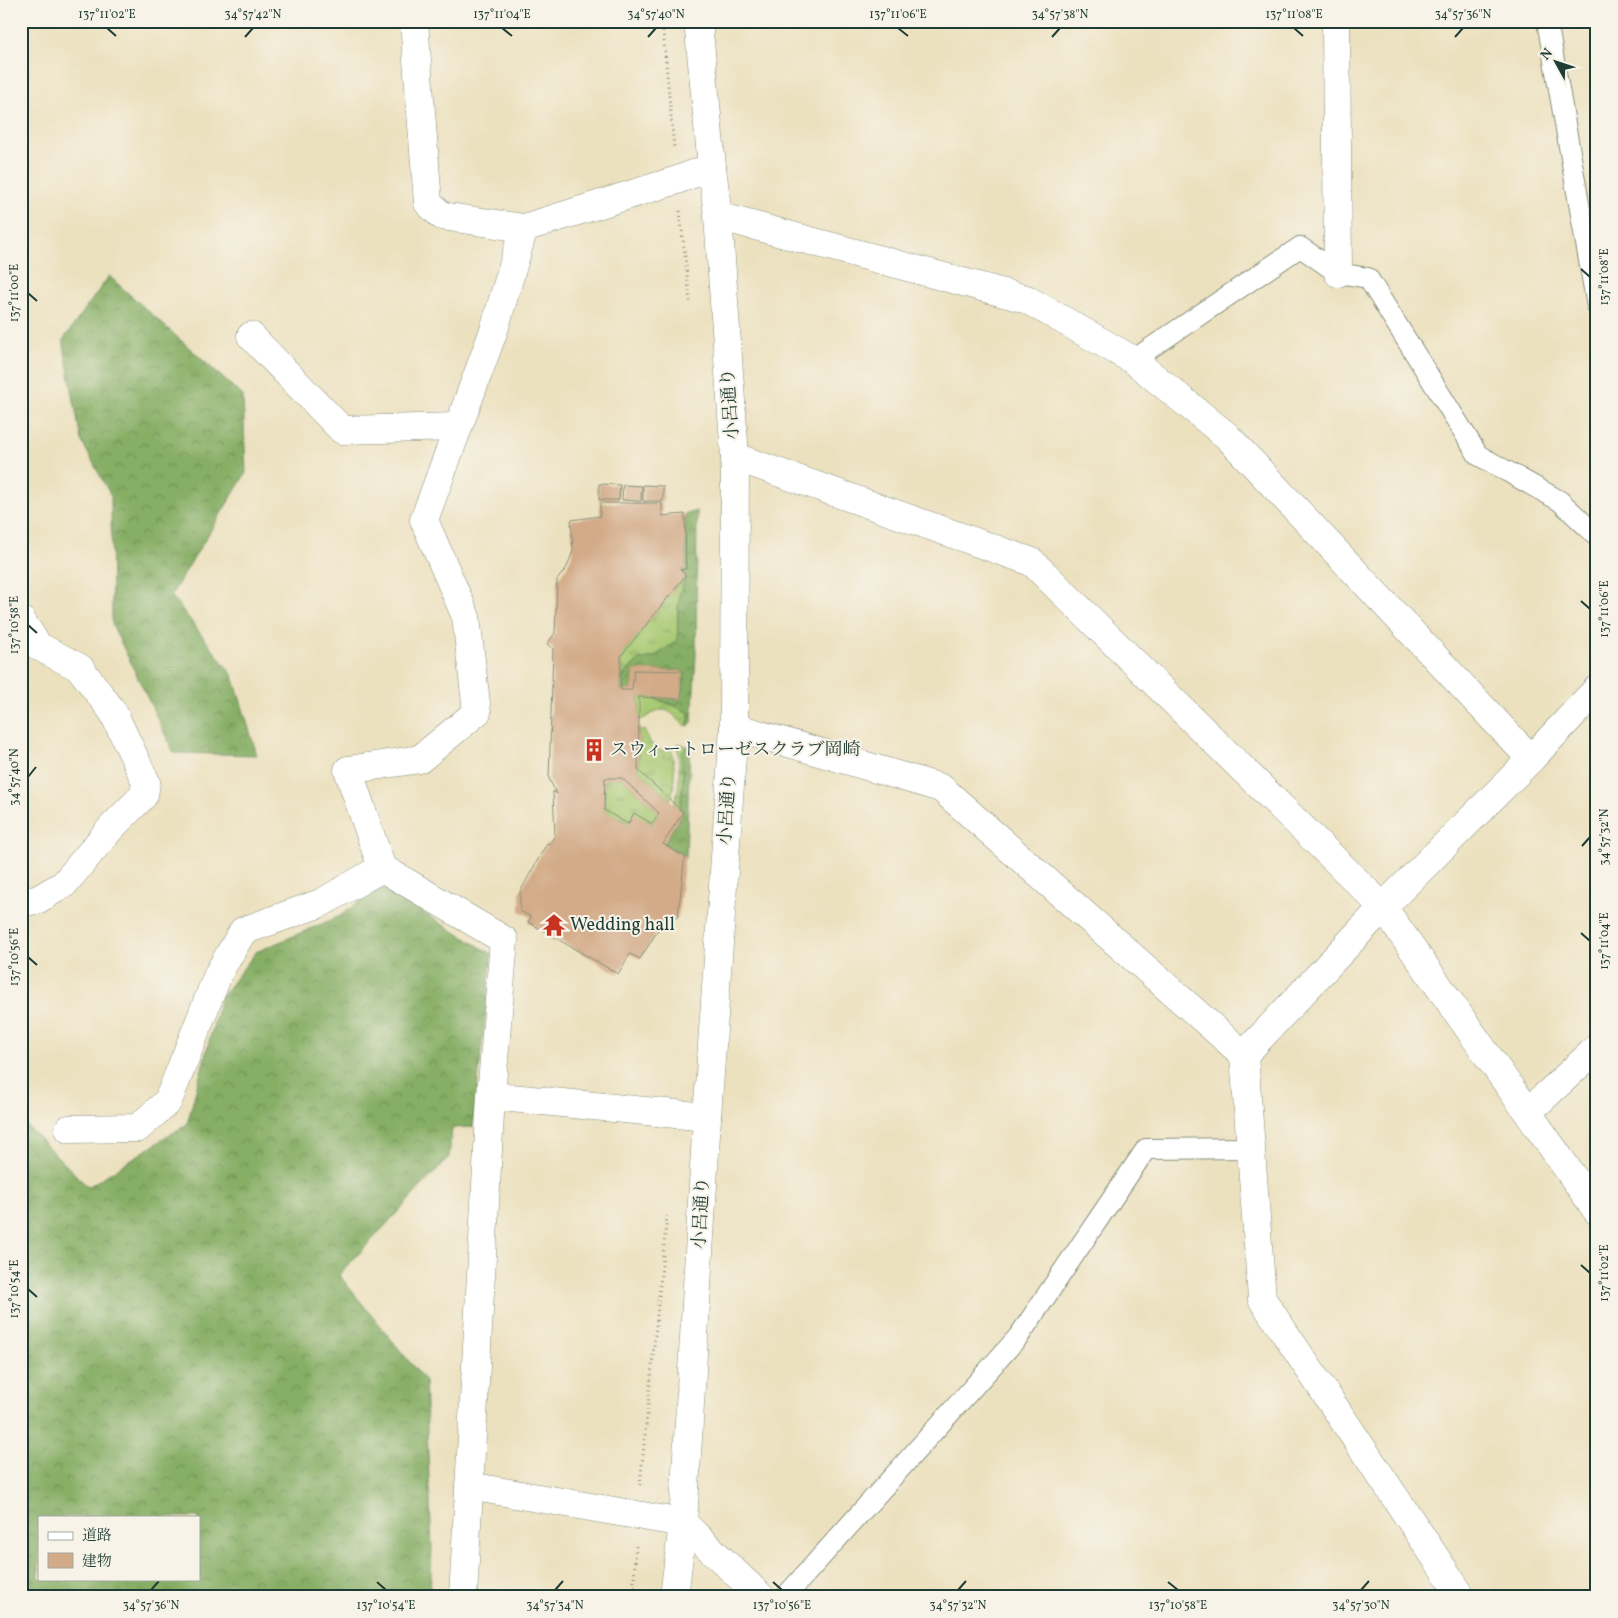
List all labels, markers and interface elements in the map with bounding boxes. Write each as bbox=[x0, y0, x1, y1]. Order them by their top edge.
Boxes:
text: 137°11'02"E bbox=[78, 7, 136, 23]
text: 34°57'42"N bbox=[225, 7, 282, 23]
text: 137°11'04"E bbox=[473, 7, 531, 23]
text: 34°57'40"N bbox=[627, 7, 685, 23]
text: 137°11'06"E bbox=[869, 7, 927, 23]
text: 34°57'38"N bbox=[1032, 7, 1088, 23]
text: 137°11'08"E bbox=[1265, 7, 1323, 23]
text: 34°57'36"N bbox=[1435, 7, 1491, 23]
north arrow bbox=[1530, 38, 1580, 88]
text: N bbox=[1537, 45, 1558, 65]
text: 137°11'08"E bbox=[1597, 248, 1613, 306]
text: 137°11'00"E bbox=[7, 264, 23, 322]
street label: 小呂通り bbox=[716, 367, 746, 441]
text: 137°11'06"E bbox=[1597, 580, 1613, 638]
text: 137°10'58"E bbox=[7, 596, 23, 654]
building icon: スウィートローゼスクラブ岡崎 bbox=[581, 737, 607, 763]
place label: スウィートローゼスクラブ岡崎 bbox=[610, 738, 861, 763]
text: 34°57'40"N bbox=[7, 748, 23, 806]
street label: 小呂通り bbox=[713, 772, 743, 846]
text: 34°57'32"N bbox=[1597, 809, 1613, 865]
temple icon: Wedding hall bbox=[541, 912, 567, 938]
text: 137°11'04"E bbox=[1597, 912, 1613, 970]
place label: Wedding hall bbox=[570, 913, 675, 938]
text: 137°10'56"E bbox=[7, 928, 23, 986]
street label: 小呂通り bbox=[688, 1176, 716, 1250]
text: 137°11'02"E bbox=[1597, 1244, 1613, 1302]
text: 137°10'54"E bbox=[7, 1259, 23, 1319]
legend bbox=[38, 1516, 200, 1580]
text: 道路 bbox=[82, 1526, 112, 1547]
text: 建物 bbox=[82, 1552, 112, 1573]
text: 34°57'36"N bbox=[123, 1598, 179, 1614]
text: 137°10'54"E bbox=[356, 1598, 416, 1614]
text: 34°57'34"N bbox=[526, 1598, 584, 1614]
text: 137°10'56"E bbox=[753, 1598, 811, 1614]
text: 34°57'32"N bbox=[930, 1598, 986, 1614]
text: 137°10'58"E bbox=[1149, 1598, 1207, 1614]
text: 34°57'30"N bbox=[1332, 1598, 1390, 1614]

